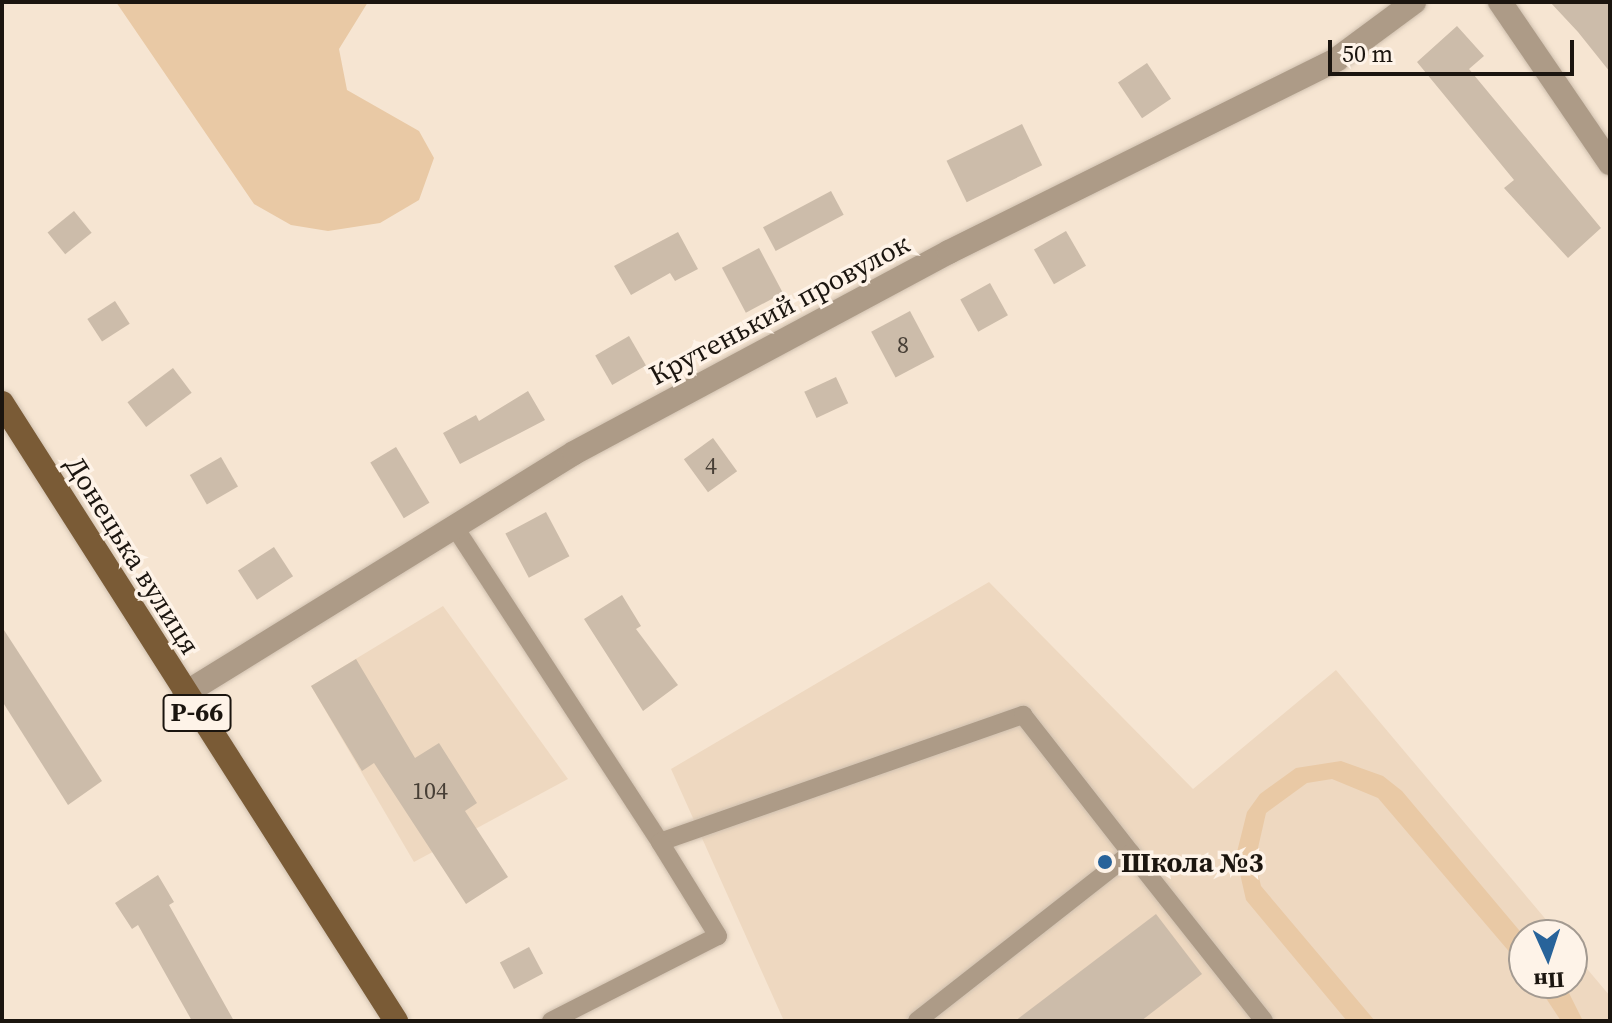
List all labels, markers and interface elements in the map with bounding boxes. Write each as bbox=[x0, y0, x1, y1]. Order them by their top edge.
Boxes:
scale bar bbox=[1332, 24, 1578, 74]
text: 50 m bbox=[1342, 37, 1393, 70]
street label: Крутенький провулок bbox=[643, 226, 915, 392]
house number: 8 bbox=[897, 331, 909, 359]
street label: Донецька вулиця bbox=[58, 450, 208, 660]
house number: 4 bbox=[705, 452, 717, 480]
road number: Р-66 bbox=[161, 691, 233, 735]
house number: 104 bbox=[412, 777, 448, 805]
place label: Школа №3 bbox=[1121, 845, 1264, 879]
marker: Школа №3 bbox=[1096, 853, 1114, 871]
north arrow bbox=[1508, 919, 1588, 999]
text: Пн bbox=[1533, 965, 1565, 997]

